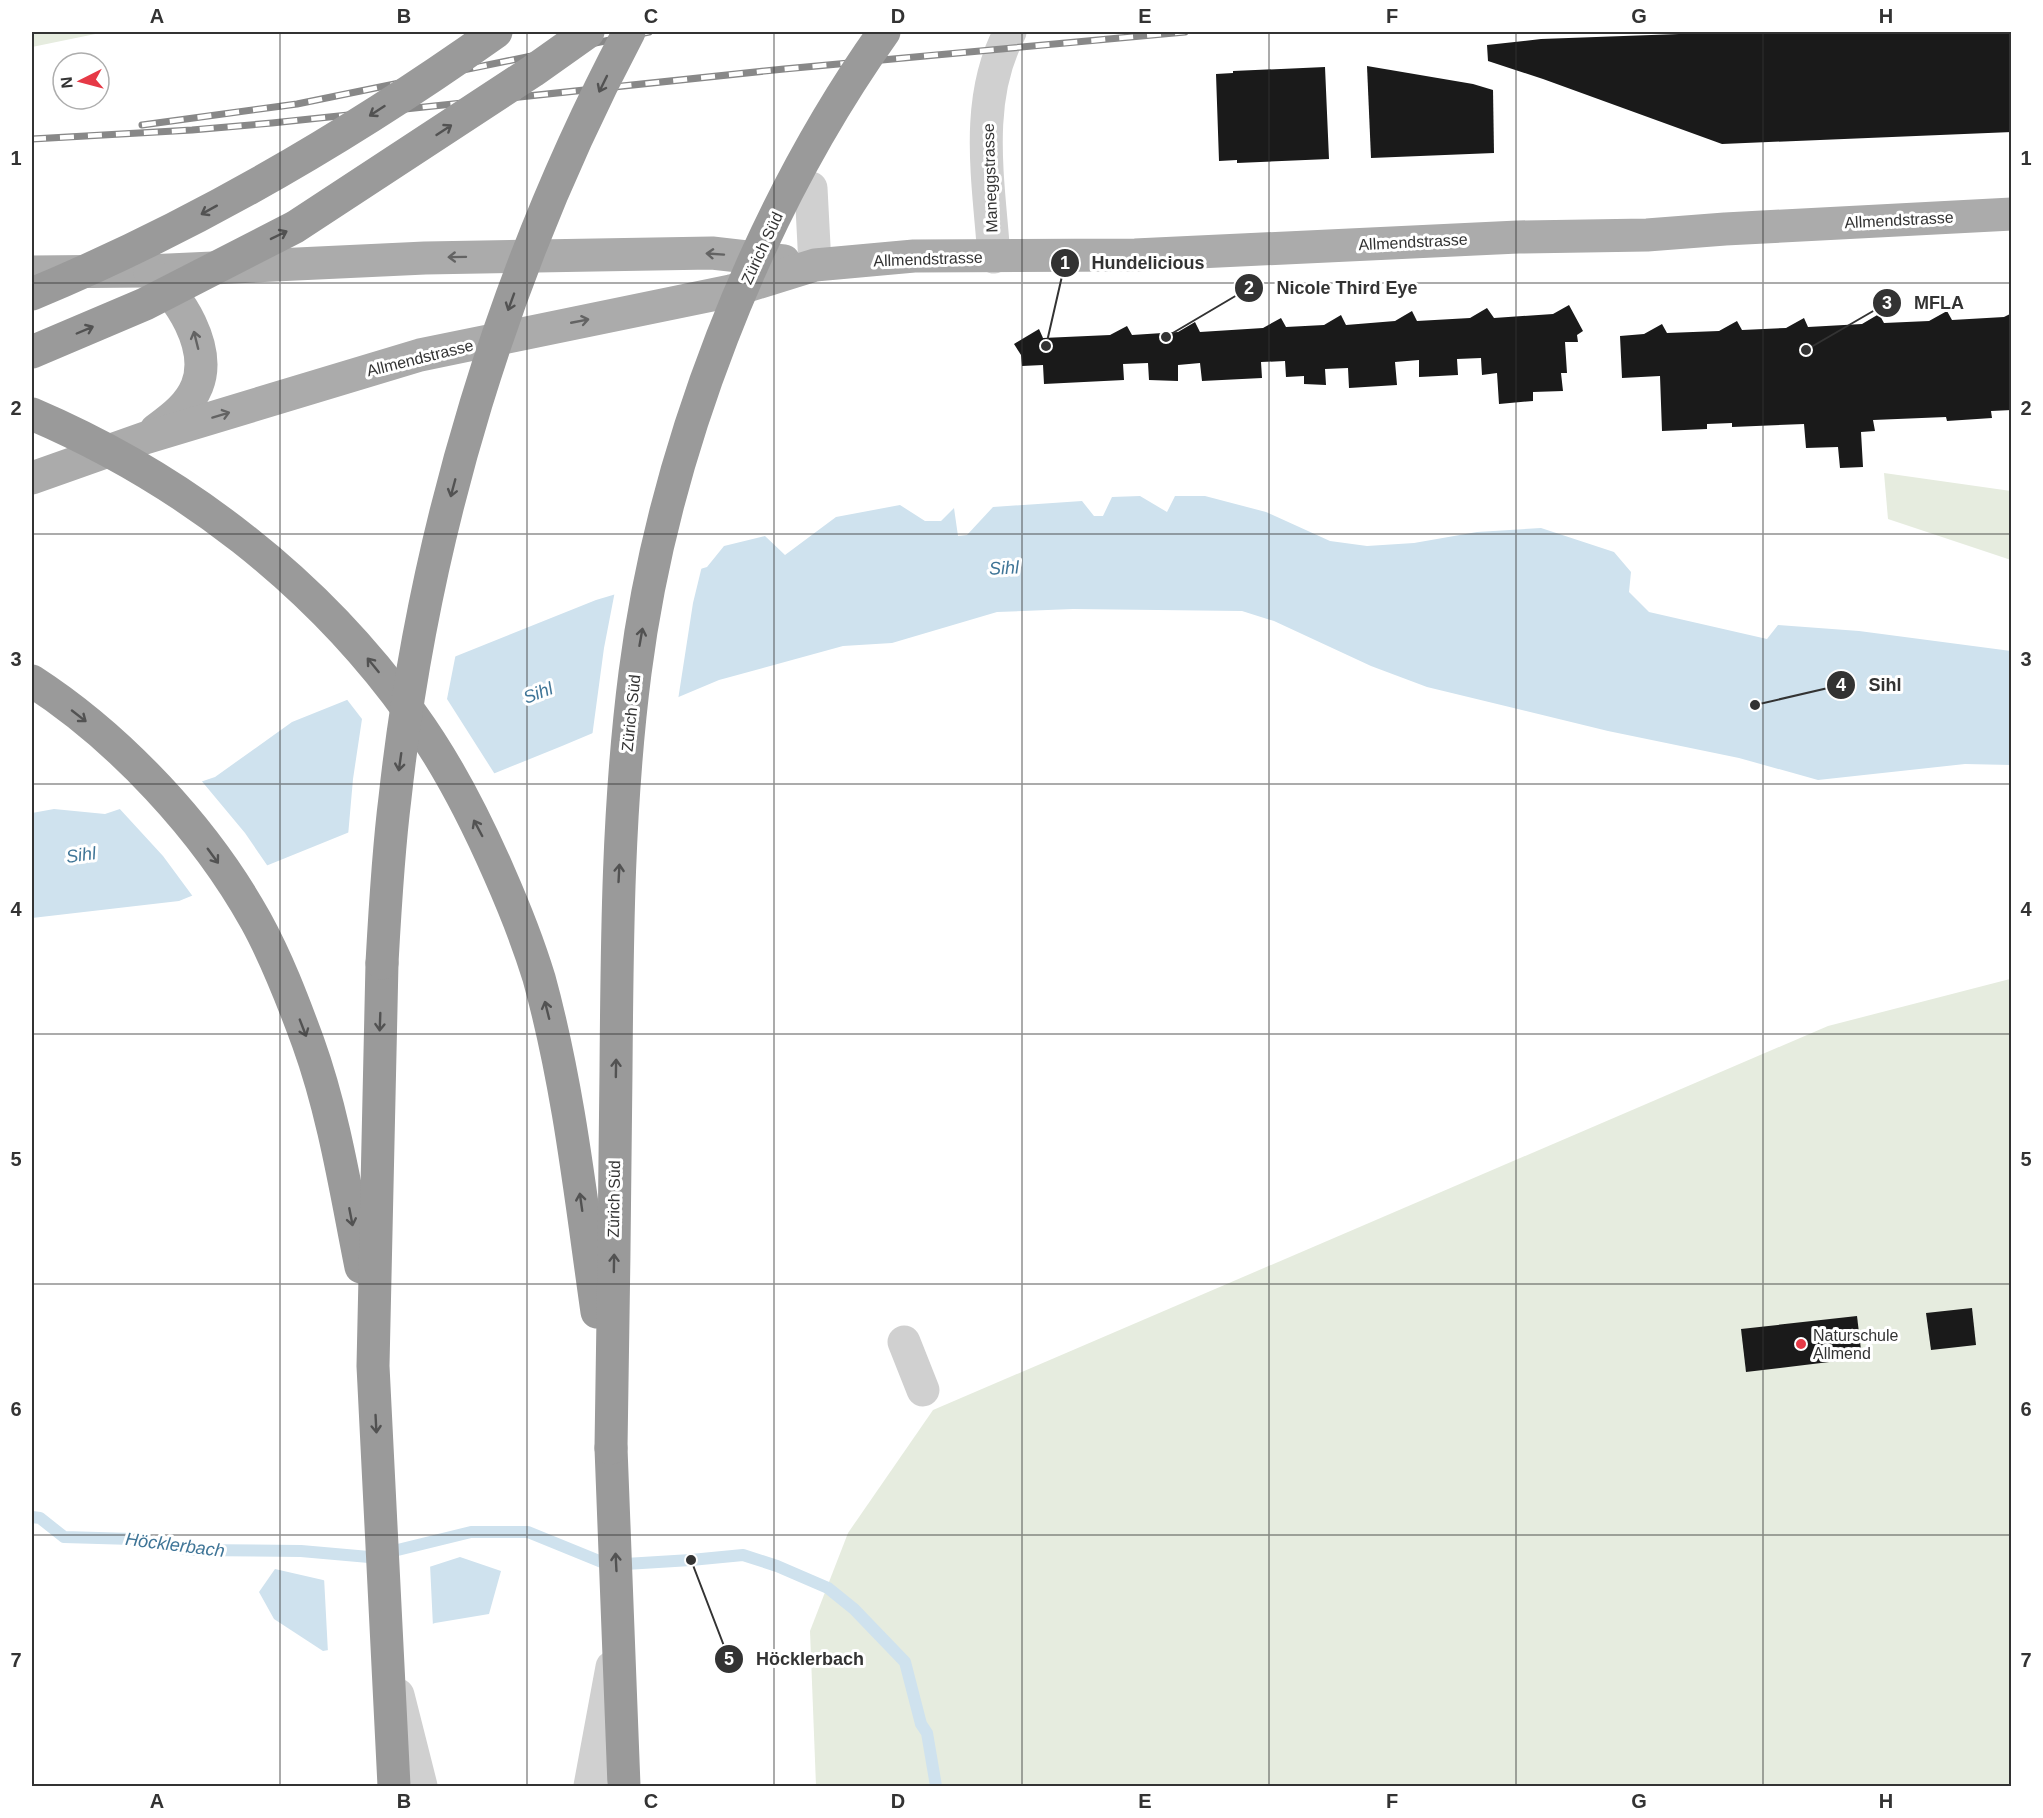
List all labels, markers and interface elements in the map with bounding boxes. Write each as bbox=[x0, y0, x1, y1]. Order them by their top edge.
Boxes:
text: A bbox=[150, 5, 164, 27]
text: B bbox=[397, 5, 411, 27]
text: C bbox=[644, 5, 658, 27]
text: D bbox=[891, 5, 905, 27]
text: E bbox=[1138, 5, 1152, 27]
text: F bbox=[1386, 5, 1398, 27]
text: G bbox=[1631, 5, 1647, 27]
text: H bbox=[1879, 5, 1893, 27]
north arrow bbox=[51, 51, 111, 111]
one-way arrow bbox=[596, 74, 608, 92]
text: N bbox=[58, 76, 76, 89]
one-way arrow bbox=[370, 105, 386, 117]
street label: Maneggstrasse bbox=[980, 123, 1000, 233]
one-way arrow bbox=[435, 124, 451, 136]
text: 1 bbox=[10, 147, 22, 169]
text: 1 bbox=[2020, 147, 2032, 169]
one-way arrow bbox=[201, 205, 219, 216]
street label: Zürich Süd bbox=[738, 209, 786, 287]
street label: Allmendstrasse bbox=[1844, 209, 1954, 231]
one-way arrow bbox=[270, 229, 288, 240]
street label: Allmendstrasse bbox=[1358, 231, 1468, 253]
callout: Hundelicious bbox=[1050, 245, 1217, 281]
one-way arrow bbox=[706, 248, 726, 259]
street label: Allmendstrasse bbox=[873, 249, 983, 269]
one-way arrow bbox=[448, 251, 468, 263]
text: 1 bbox=[1060, 253, 1070, 273]
text: Hundelicious bbox=[1091, 253, 1205, 273]
callout: Nicole Third Eye bbox=[1234, 270, 1429, 306]
text: 2 bbox=[1244, 278, 1254, 298]
text: Nicole Third Eye bbox=[1276, 278, 1418, 298]
callout: MFLA bbox=[1872, 285, 1976, 321]
one-way arrow bbox=[504, 292, 515, 311]
text: 3 bbox=[1882, 293, 1892, 313]
text: MFLA bbox=[1914, 293, 1964, 313]
one-way arrow bbox=[569, 315, 589, 326]
one-way arrow bbox=[76, 324, 94, 335]
one-way arrow bbox=[190, 331, 202, 350]
street label: Allmendstrasse bbox=[365, 336, 475, 379]
text: 2 bbox=[10, 397, 22, 419]
text: 2 bbox=[2020, 397, 2032, 419]
one-way arrow bbox=[211, 409, 230, 420]
one-way arrow bbox=[447, 478, 459, 497]
water label: Sihl bbox=[988, 557, 1021, 579]
one-way arrow bbox=[636, 628, 647, 648]
text: 3 bbox=[10, 648, 22, 670]
text: 3 bbox=[2020, 648, 2032, 670]
one-way arrow bbox=[367, 657, 380, 673]
callout: Sihl bbox=[1826, 667, 1913, 703]
street label: Zürich Süd bbox=[619, 674, 643, 752]
text: 4 bbox=[1836, 675, 1846, 695]
text: Sihl bbox=[1868, 675, 1902, 695]
water label: Sihl bbox=[520, 678, 557, 708]
one-way arrow bbox=[70, 709, 86, 722]
one-way arrow bbox=[394, 751, 405, 771]
one-way arrow bbox=[472, 819, 484, 837]
water label: Sihl bbox=[65, 843, 98, 867]
one-way arrow bbox=[207, 848, 219, 864]
one-way arrow bbox=[613, 864, 624, 884]
text: 4 bbox=[10, 898, 22, 920]
text: 4 bbox=[2020, 898, 2032, 920]
one-way arrow bbox=[540, 1001, 552, 1020]
one-way arrow bbox=[374, 1011, 385, 1031]
one-way arrow bbox=[298, 1019, 309, 1037]
one-way arrow bbox=[610, 1059, 622, 1079]
text: 5 bbox=[10, 1148, 22, 1170]
text: 5 bbox=[2020, 1148, 2032, 1170]
street label: Zürich Süd bbox=[605, 1160, 623, 1238]
one-way arrow bbox=[576, 1193, 587, 1212]
one-way arrow bbox=[346, 1207, 357, 1226]
one-way arrow bbox=[608, 1254, 619, 1274]
place label: Naturschule Allmend bbox=[1813, 1327, 1898, 1362]
marker: Naturschule Allmend bbox=[1794, 1337, 1808, 1351]
text: 6 bbox=[10, 1398, 22, 1420]
text: 6 bbox=[2020, 1398, 2032, 1420]
one-way arrow bbox=[370, 1414, 381, 1434]
water label: Höcklerbach bbox=[124, 1529, 226, 1561]
one-way arrow bbox=[611, 1553, 622, 1573]
callout: Höcklerbach bbox=[714, 1641, 876, 1677]
text: 7 bbox=[10, 1649, 22, 1671]
text: 5 bbox=[724, 1649, 734, 1669]
text: Höcklerbach bbox=[756, 1649, 864, 1669]
text: 7 bbox=[2020, 1649, 2032, 1671]
text: A bbox=[150, 1790, 164, 1812]
text: B bbox=[397, 1790, 411, 1812]
text: C bbox=[644, 1790, 658, 1812]
text: D bbox=[891, 1790, 905, 1812]
text: E bbox=[1138, 1790, 1152, 1812]
text: F bbox=[1386, 1790, 1398, 1812]
text: G bbox=[1631, 1790, 1647, 1812]
text: H bbox=[1879, 1790, 1893, 1812]

